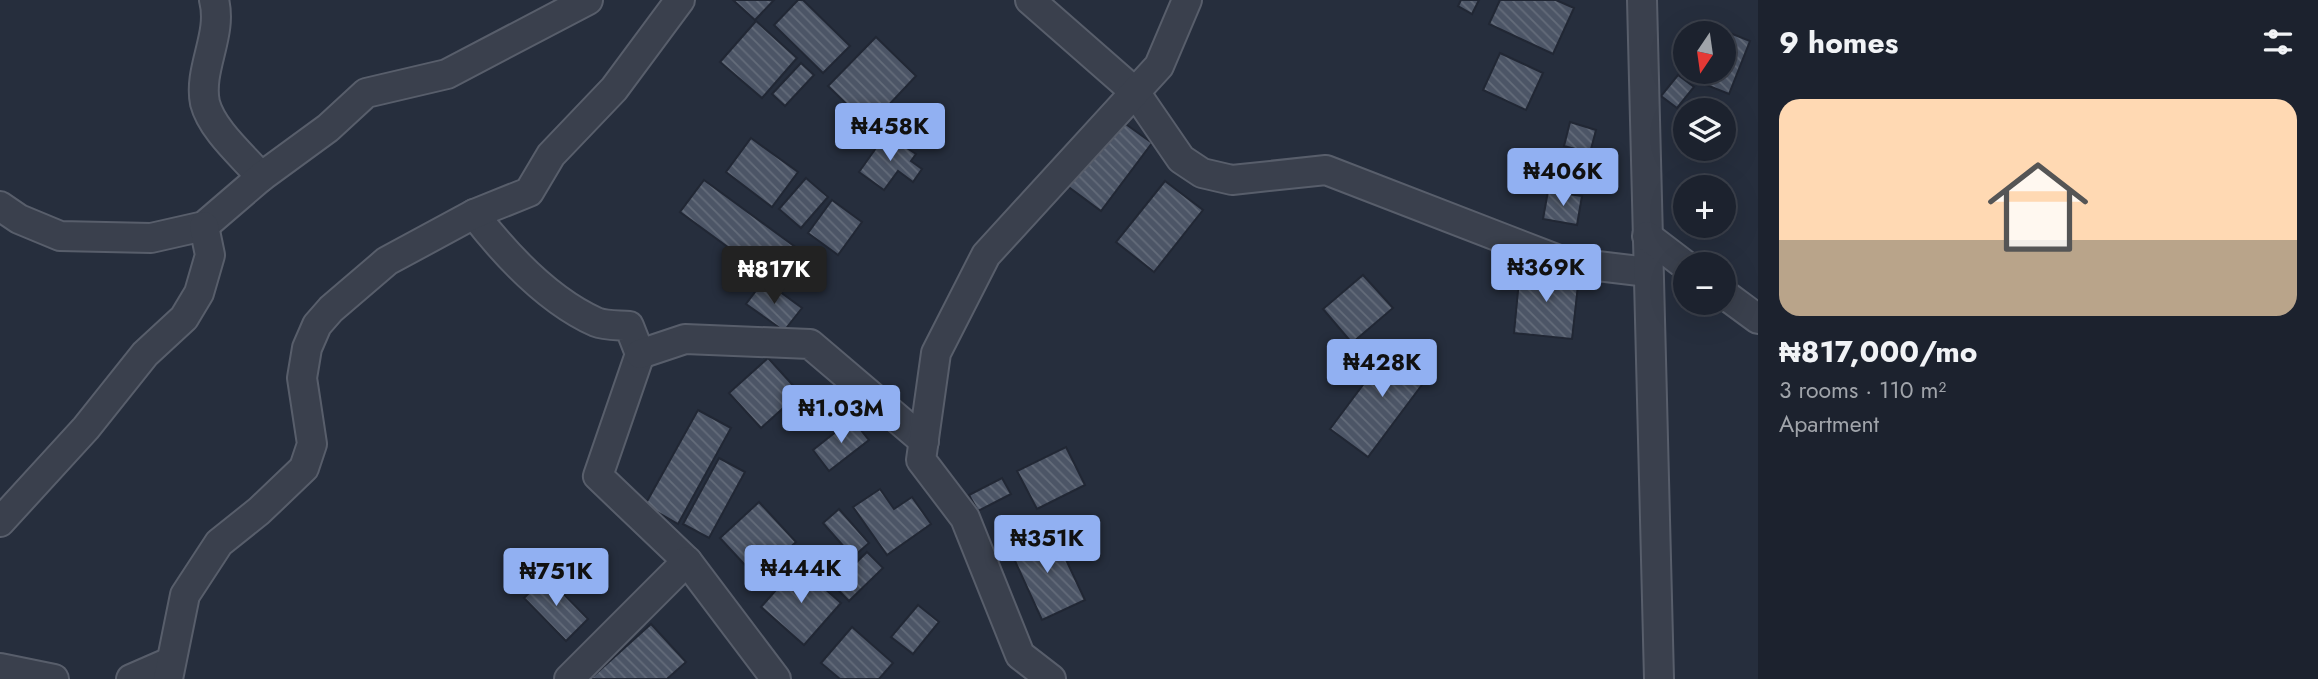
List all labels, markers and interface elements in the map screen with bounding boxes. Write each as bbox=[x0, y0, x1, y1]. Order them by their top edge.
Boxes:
north arrow bbox=[1673, 21, 1736, 84]
map controls bbox=[1673, 21, 1736, 315]
text: 9 homes bbox=[1779, 21, 1898, 64]
icon: filters bbox=[2259, 23, 2297, 61]
button: layers bbox=[1673, 98, 1736, 161]
pin: ₦458K bbox=[841, 104, 939, 163]
text: ₦458K bbox=[851, 109, 929, 143]
icon: home bbox=[1975, 144, 2101, 270]
pin: ₦406K bbox=[1514, 148, 1612, 208]
text: ₦406K bbox=[1523, 154, 1603, 188]
button: + bbox=[1673, 175, 1736, 238]
pin: ₦369K bbox=[1497, 244, 1595, 304]
pin: ₦817K bbox=[725, 246, 823, 306]
text: ₦369K bbox=[1507, 250, 1585, 284]
text: ₦817K bbox=[738, 252, 810, 286]
button: − bbox=[1673, 252, 1736, 315]
text: ₦817,000/mo bbox=[1779, 330, 1978, 373]
pin: ₦428K bbox=[1333, 340, 1431, 399]
text: ₦428K bbox=[1343, 345, 1421, 379]
text: 3 rooms · 110 m² bbox=[1779, 373, 1946, 407]
pin: ₦1.03M bbox=[784, 386, 898, 445]
text: ₦1.03M bbox=[798, 391, 884, 425]
text: Apartment bbox=[1779, 407, 1879, 441]
pin: ₦351K bbox=[998, 516, 1096, 575]
text: ₦351K bbox=[1010, 521, 1084, 555]
pin: ₦444K bbox=[752, 546, 850, 605]
pin: ₦751K bbox=[507, 548, 605, 608]
text: ₦444K bbox=[761, 551, 841, 585]
text: ₦751K bbox=[519, 554, 593, 588]

